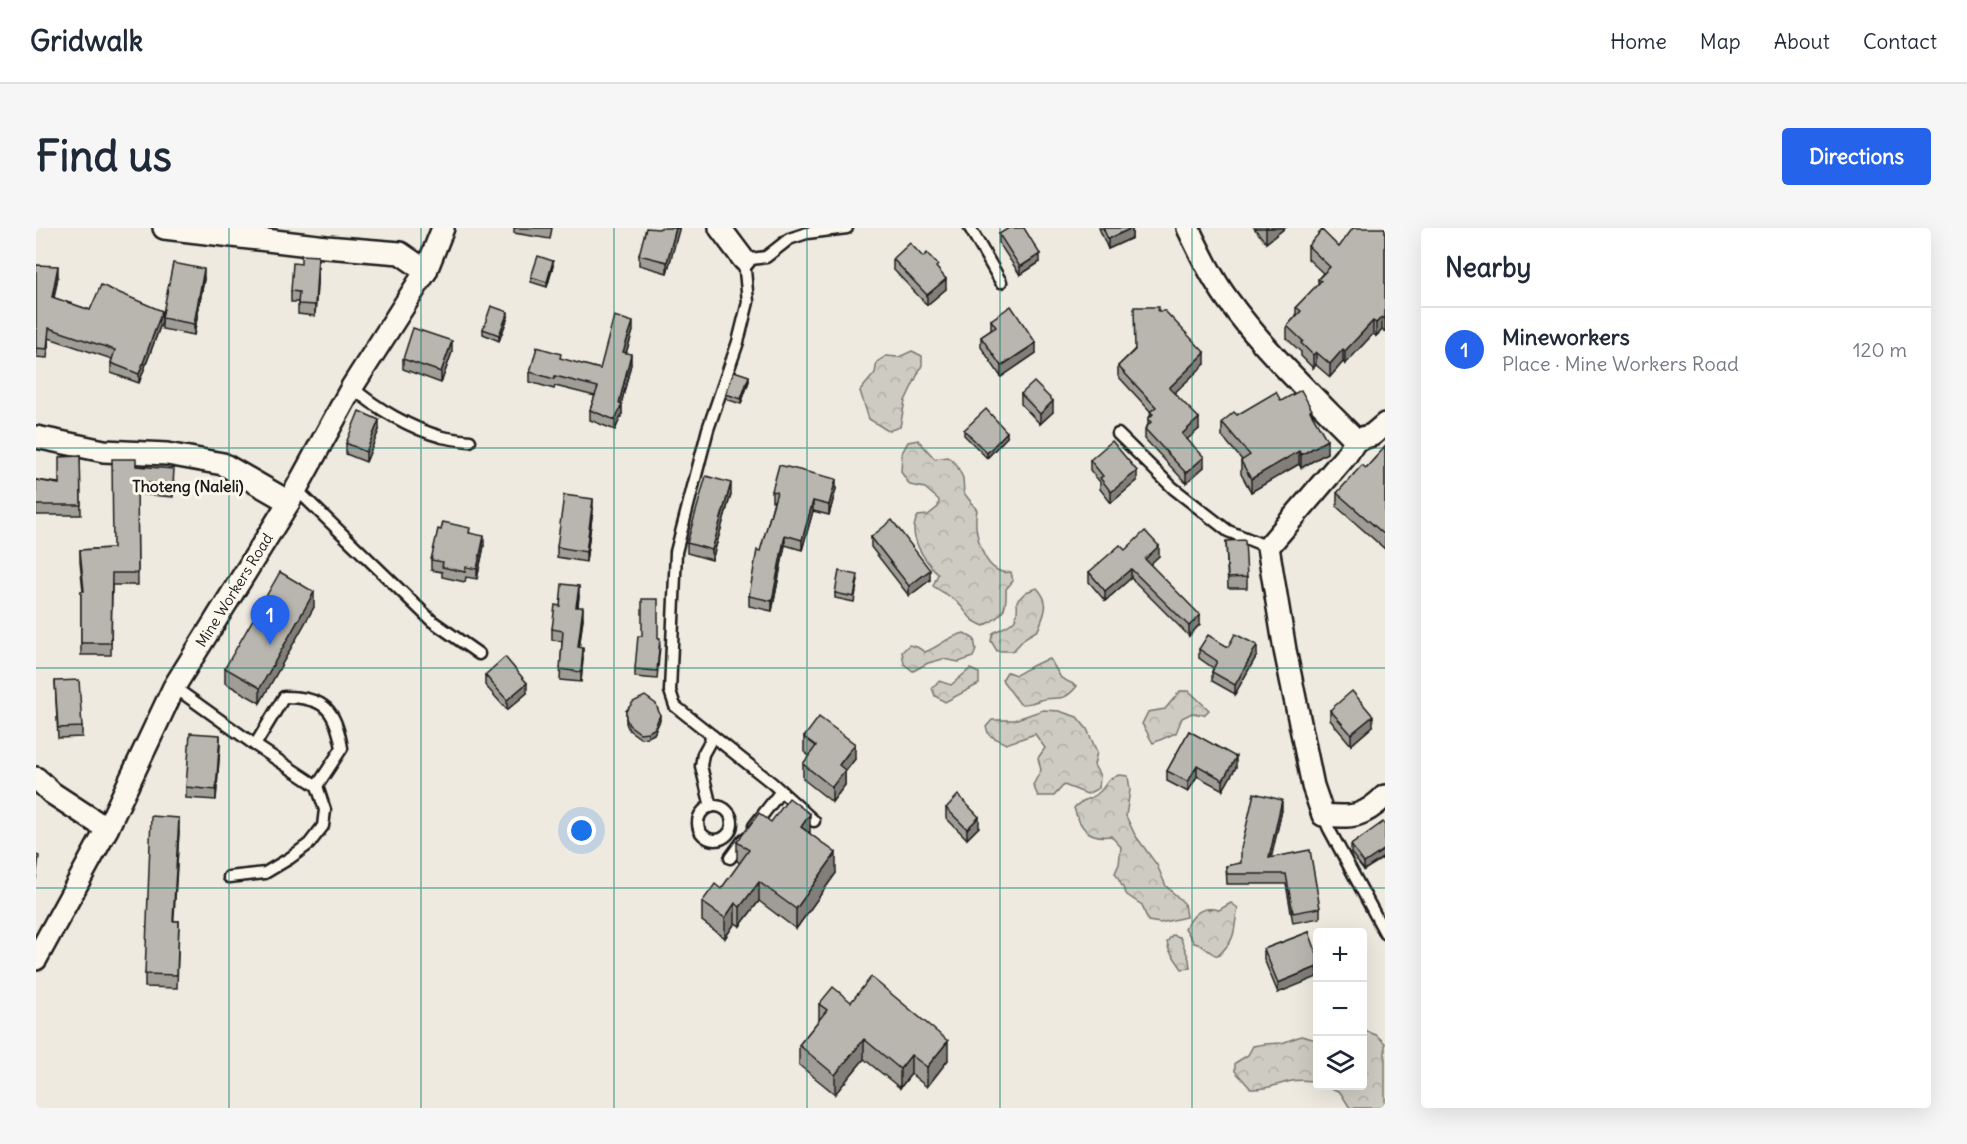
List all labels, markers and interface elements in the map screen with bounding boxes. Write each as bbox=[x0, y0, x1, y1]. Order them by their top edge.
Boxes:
text: Gridwalk bbox=[30, 23, 143, 59]
text: Home bbox=[1610, 28, 1667, 55]
text: Map bbox=[1700, 28, 1741, 55]
text: About bbox=[1774, 28, 1830, 55]
text: Contact bbox=[1863, 28, 1937, 55]
button: Directions bbox=[1782, 128, 1931, 185]
text: Find us bbox=[36, 130, 172, 182]
text: Nearby bbox=[1445, 251, 1531, 284]
text: Mineworkers bbox=[1502, 323, 1630, 351]
text: 1 bbox=[1461, 337, 1468, 362]
text: 120 m bbox=[1853, 337, 1907, 362]
text: Place · Mine Workers Road bbox=[1502, 351, 1739, 376]
district label: Thoteng (Naleli) bbox=[132, 476, 244, 497]
street label: Mine Workers Road bbox=[191, 529, 277, 650]
pin: 1 bbox=[250, 596, 290, 645]
your location bbox=[567, 816, 596, 845]
map controls bbox=[1313, 928, 1367, 1090]
button: + bbox=[1313, 928, 1367, 982]
button: − bbox=[1313, 982, 1367, 1036]
button: layers bbox=[1313, 1036, 1367, 1090]

